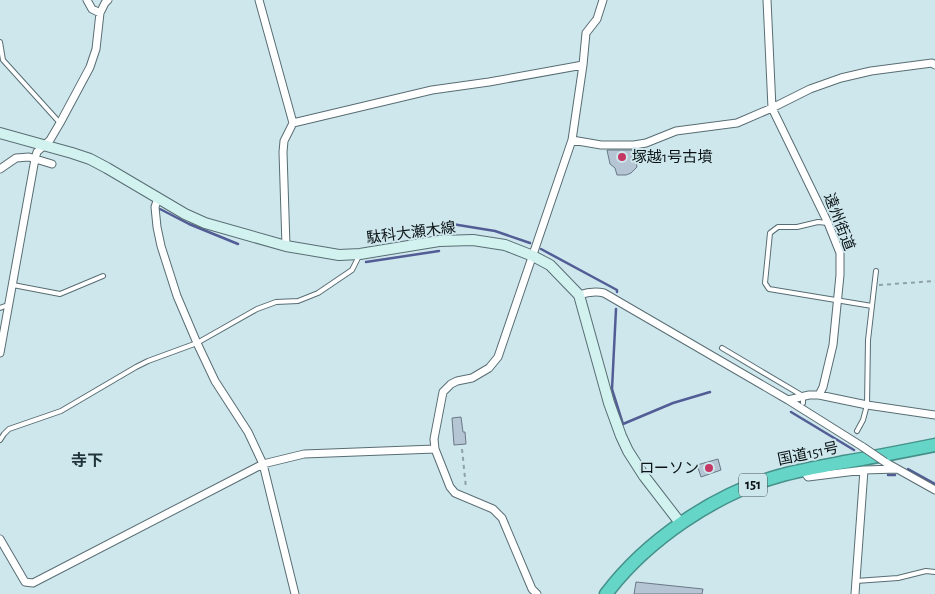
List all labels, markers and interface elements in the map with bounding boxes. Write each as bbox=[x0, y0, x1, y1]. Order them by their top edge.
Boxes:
place label: 塚越1号古墳 bbox=[632, 149, 712, 165]
marker: 塚越1号古墳 bbox=[616, 151, 628, 163]
street label: 遠州街道 bbox=[821, 191, 859, 253]
street label: 駄科大瀬木線 bbox=[365, 219, 457, 246]
street label: 国道151号 bbox=[776, 439, 840, 468]
district label: 寺下 bbox=[71, 452, 103, 469]
place label: ローソン bbox=[639, 461, 699, 476]
marker: ローソン bbox=[703, 462, 715, 474]
road number: 151 bbox=[739, 474, 767, 496]

